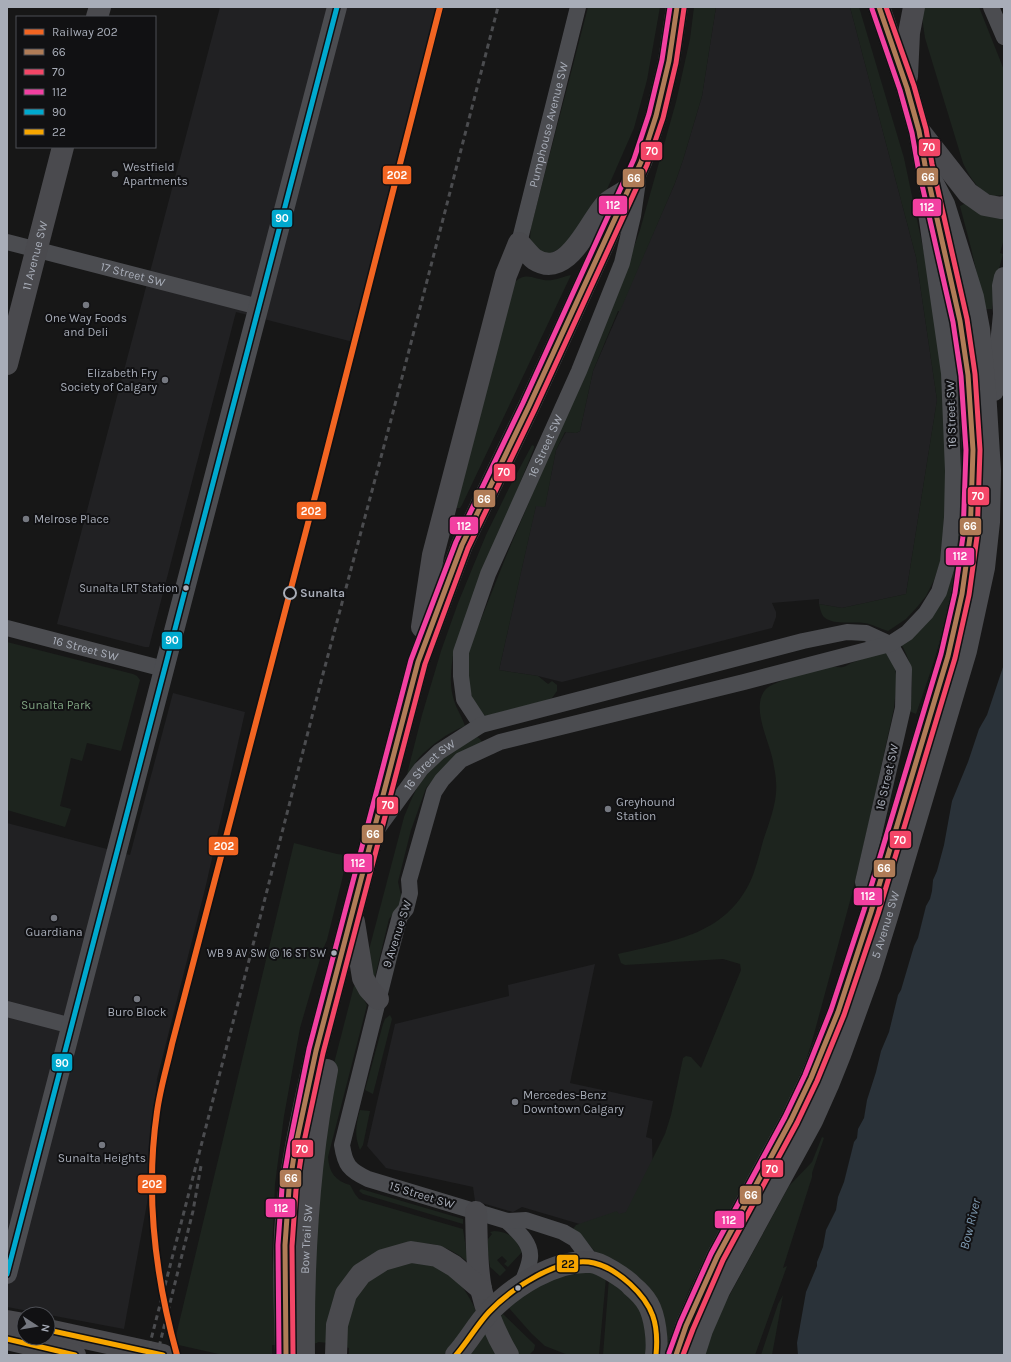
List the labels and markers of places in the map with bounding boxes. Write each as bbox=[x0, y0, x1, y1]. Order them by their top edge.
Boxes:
place label: Westfield Apartments bbox=[123, 160, 188, 188]
marker: Westfield Apartments bbox=[110, 169, 120, 179]
marker: One Way Foods and Deli bbox=[81, 300, 91, 310]
place label: One Way Foods and Deli bbox=[45, 311, 127, 339]
place label: Elizabeth Fry Society of Calgary bbox=[60, 366, 157, 394]
marker: Elizabeth Fry Society of Calgary bbox=[160, 375, 170, 385]
place label: Melrose Place bbox=[34, 512, 109, 526]
marker: Melrose Place bbox=[21, 514, 31, 524]
place label: Sunalta LRT Station bbox=[79, 582, 178, 595]
marker: Sunalta LRT Station bbox=[181, 583, 191, 593]
marker: Sunalta bbox=[283, 586, 297, 600]
place label: Sunalta bbox=[300, 586, 345, 600]
place label: Greyhound Station bbox=[616, 795, 675, 823]
marker: Greyhound Station bbox=[603, 804, 613, 814]
marker: Guardiana bbox=[49, 913, 59, 923]
place label: Guardiana bbox=[25, 925, 83, 939]
place label: WB 9 AV SW @ 16 ST SW bbox=[207, 947, 326, 960]
marker: WB 9 AV SW @ 16 ST SW bbox=[329, 948, 339, 958]
marker: Buro Block bbox=[132, 994, 142, 1004]
place label: Buro Block bbox=[108, 1005, 167, 1019]
place label: Mercedes-Benz Downtown Calgary bbox=[523, 1088, 624, 1116]
marker: Mercedes-Benz Downtown Calgary bbox=[510, 1097, 520, 1107]
marker: Sunalta Heights bbox=[97, 1140, 107, 1150]
place label: Sunalta Heights bbox=[58, 1151, 146, 1165]
unlabelled marker bbox=[513, 1283, 523, 1293]

